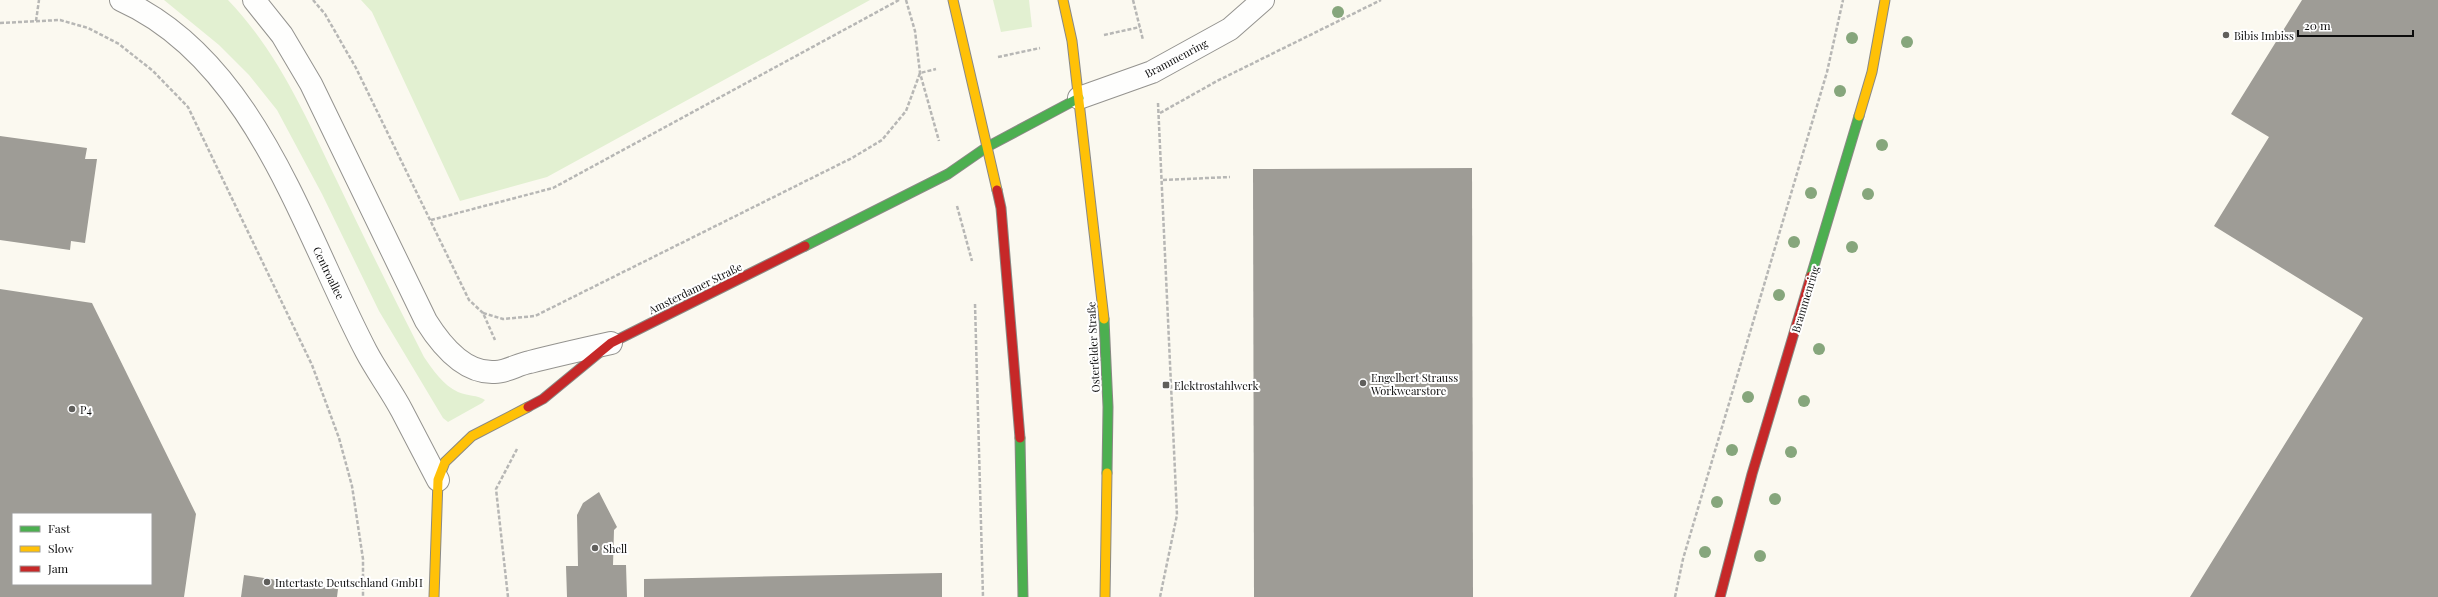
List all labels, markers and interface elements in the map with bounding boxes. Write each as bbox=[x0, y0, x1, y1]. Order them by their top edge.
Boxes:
scale bar bbox=[2298, 12, 2413, 38]
text: 20 m bbox=[2304, 17, 2331, 33]
place label: Bibis Imbiss bbox=[2234, 28, 2294, 43]
marker: Bibis Imbiss bbox=[2221, 30, 2231, 40]
street label: Brammenring bbox=[1142, 35, 1210, 81]
street label: Centroallee bbox=[310, 244, 348, 302]
street label: Amsterdamer Straße bbox=[645, 259, 745, 318]
street label: Brammenring bbox=[1788, 264, 1822, 334]
street label: Osterfelder Straße bbox=[1083, 301, 1103, 393]
place label: Engelbert Strauss Workwearstore bbox=[1370, 370, 1458, 398]
place label: Elektrostahlwerk bbox=[1174, 378, 1259, 393]
marker: Engelbert Strauss Workwearstore bbox=[1358, 378, 1368, 388]
marker: Elektrostahlwerk bbox=[1161, 380, 1171, 390]
place label: P4 bbox=[80, 402, 92, 417]
marker: P4 bbox=[67, 404, 77, 414]
legend bbox=[12, 513, 152, 585]
text: Fast bbox=[48, 520, 71, 536]
text: Slow bbox=[48, 540, 74, 556]
place label: Shell bbox=[603, 541, 627, 556]
marker: Shell bbox=[590, 543, 600, 553]
text: Jam bbox=[47, 560, 69, 576]
place label: Intertaste Deutschland GmbH bbox=[275, 575, 423, 590]
marker: Intertaste Deutschland GmbH bbox=[262, 577, 272, 587]

